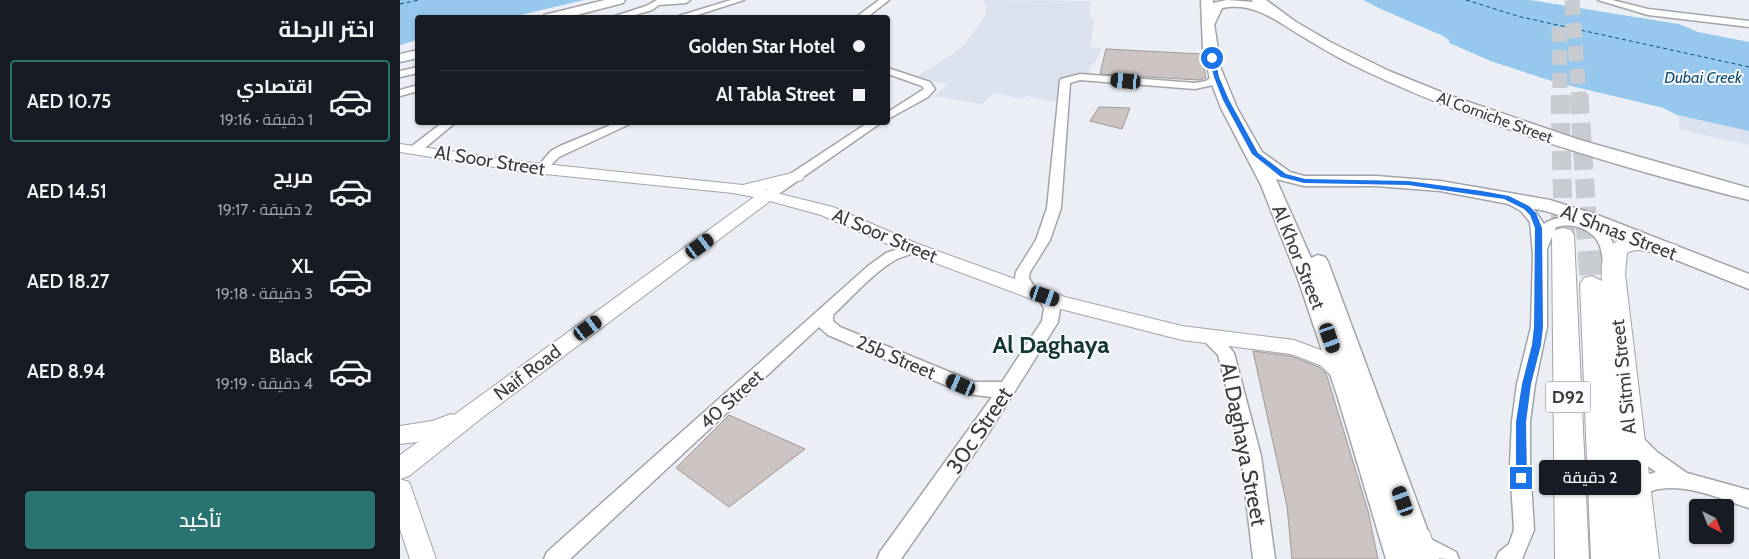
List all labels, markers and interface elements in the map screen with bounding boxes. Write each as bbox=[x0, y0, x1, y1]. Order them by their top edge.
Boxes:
text: اختر الرحلة bbox=[279, 16, 375, 43]
text: Golden Star Hotel bbox=[688, 35, 835, 58]
route start bbox=[1201, 47, 1223, 69]
water label: Dubai Creek bbox=[1664, 68, 1743, 87]
car bbox=[1110, 72, 1141, 90]
text: اقتصادي bbox=[237, 75, 313, 98]
icon: car bbox=[328, 79, 373, 124]
text: Al Tabla Street bbox=[716, 83, 835, 106]
street label: Al Corniche Street bbox=[1434, 88, 1556, 147]
text: AED 10.75 bbox=[27, 90, 111, 113]
text: 1 دقيقة · 19:16 bbox=[220, 110, 313, 129]
street label: Al Soor Street bbox=[433, 140, 547, 181]
text: مريح bbox=[273, 165, 313, 188]
icon: car bbox=[328, 169, 373, 214]
text: AED 14.51 bbox=[27, 180, 107, 203]
text: 2 دقيقة · 19:17 bbox=[217, 200, 313, 219]
street label: Al Shnas Street bbox=[1558, 200, 1681, 265]
street label: Al Khor Street bbox=[1267, 201, 1330, 313]
street label: Al Soor Street bbox=[829, 203, 941, 268]
car bbox=[683, 231, 716, 261]
text: XL bbox=[292, 255, 313, 278]
icon: car bbox=[328, 259, 373, 304]
text: AED 18.27 bbox=[27, 270, 110, 293]
text: 3 دقيقة · 19:18 bbox=[216, 284, 313, 303]
car bbox=[1028, 284, 1061, 308]
car bbox=[571, 313, 604, 343]
street label: Al Sitmi Street bbox=[1606, 318, 1641, 436]
car bbox=[1318, 321, 1341, 355]
street label: 25b Street bbox=[853, 330, 939, 385]
district label: Al Daghaya bbox=[993, 330, 1109, 359]
street label: Naif Road bbox=[489, 340, 565, 405]
text: Black bbox=[269, 345, 313, 368]
icon: car bbox=[328, 349, 373, 394]
text: AED 8.94 bbox=[27, 360, 105, 383]
street label: Al Daghaya Street bbox=[1214, 360, 1273, 529]
street label: 40 Street bbox=[695, 365, 768, 434]
car bbox=[944, 372, 977, 398]
text: 4 دقيقة · 19:19 bbox=[216, 374, 313, 393]
street label: 30c Street bbox=[941, 381, 1019, 479]
road number: D92 bbox=[1546, 382, 1590, 412]
callout: 2 دقيقة bbox=[1538, 460, 1641, 496]
route end bbox=[1510, 467, 1532, 489]
text: 2 دقيقة bbox=[1563, 468, 1617, 487]
car bbox=[1390, 484, 1415, 518]
button: تأكيد bbox=[25, 491, 375, 549]
north arrow bbox=[1689, 499, 1734, 544]
map controls bbox=[1689, 499, 1734, 544]

